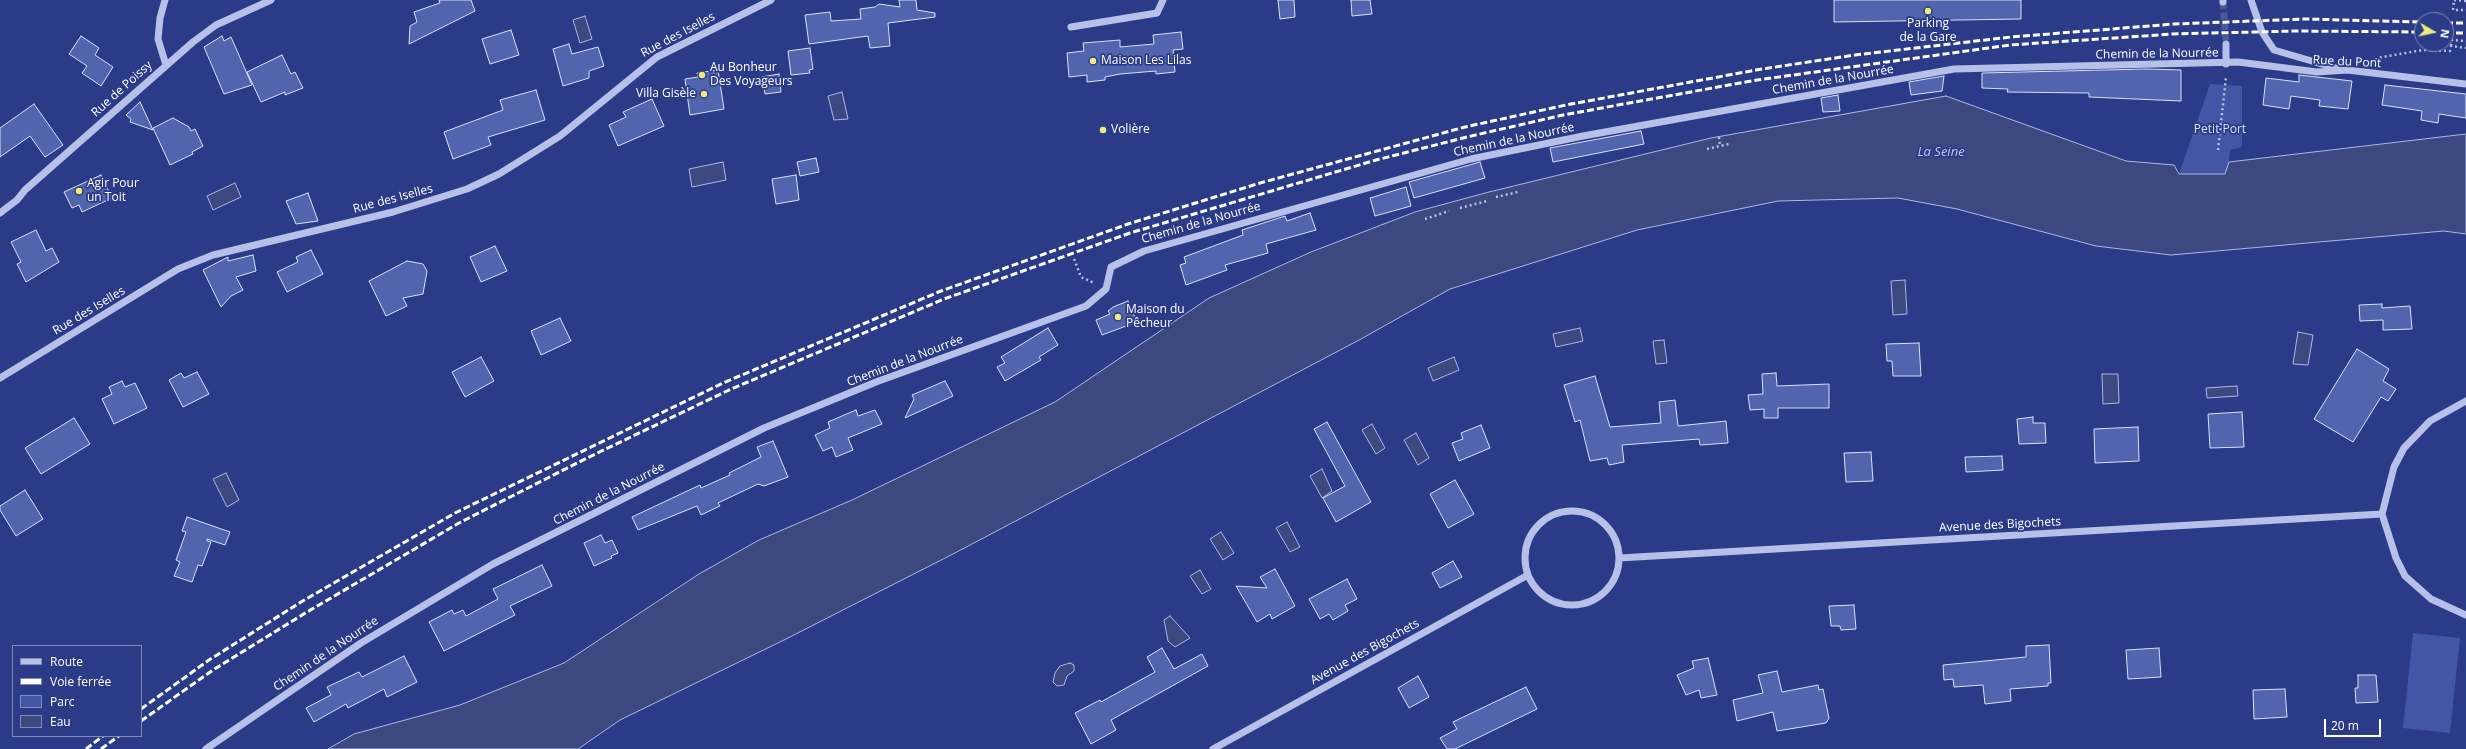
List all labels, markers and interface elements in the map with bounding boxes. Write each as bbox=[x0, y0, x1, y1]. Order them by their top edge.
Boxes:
marker: Parking de la Gare bbox=[1923, 6, 1933, 16]
street label: Rue des Iselles bbox=[638, 9, 718, 61]
north arrow bbox=[2414, 12, 2454, 52]
place label: Parking de la Gare bbox=[1899, 17, 1957, 45]
text: N bbox=[2437, 28, 2453, 39]
street label: Chemin de la Nourrée bbox=[2095, 46, 2219, 62]
street label: Rue du Pont bbox=[2312, 53, 2382, 71]
place label: Maison Les Lilas bbox=[1101, 54, 1191, 68]
marker: Maison Les Lilas bbox=[1088, 56, 1098, 66]
street label: Rue de Poissy bbox=[89, 58, 155, 120]
place label: Au Bonheur Des Voyageurs bbox=[710, 61, 793, 89]
street label: Chemin de la Nourrée bbox=[1771, 62, 1895, 98]
marker: Au Bonheur Des Voyageurs bbox=[697, 70, 707, 80]
place label: Villa Gisèle bbox=[636, 87, 696, 101]
marker: Villa Gisèle bbox=[699, 89, 709, 99]
street label: Chemin de la Nourrée bbox=[1452, 120, 1576, 160]
place label: Volière bbox=[1111, 123, 1150, 137]
park label: Petit Port bbox=[2194, 123, 2246, 137]
marker: Volière bbox=[1098, 125, 1108, 135]
water label: La Seine bbox=[1917, 144, 1965, 160]
place label: Agir Pour un Toit bbox=[87, 177, 139, 205]
street label: Rue des Iselles bbox=[352, 181, 434, 217]
marker: Agir Pour un Toit bbox=[74, 186, 84, 196]
street label: Chemin de la Nourrée bbox=[1140, 199, 1262, 247]
street label: Rue des Iselles bbox=[50, 284, 128, 338]
place label: Maison du Pêcheur bbox=[1126, 303, 1185, 331]
marker: Maison du Pêcheur bbox=[1113, 312, 1123, 322]
street label: Chemin de la Nourrée bbox=[845, 332, 965, 390]
street label: Chemin de la Nourrée bbox=[551, 460, 667, 528]
street label: Avenue des Bigochets bbox=[1939, 515, 2061, 535]
street label: Chemin de la Nourrée bbox=[271, 614, 381, 694]
street label: Avenue des Bigochets bbox=[1308, 616, 1422, 688]
legend bbox=[12, 645, 142, 737]
text: Route bbox=[50, 653, 83, 670]
text: Voie ferrée bbox=[50, 673, 111, 690]
text: Parc bbox=[50, 693, 75, 710]
scale bar bbox=[2326, 711, 2383, 737]
text: Eau bbox=[50, 713, 71, 730]
text: 20 m bbox=[2331, 717, 2359, 734]

